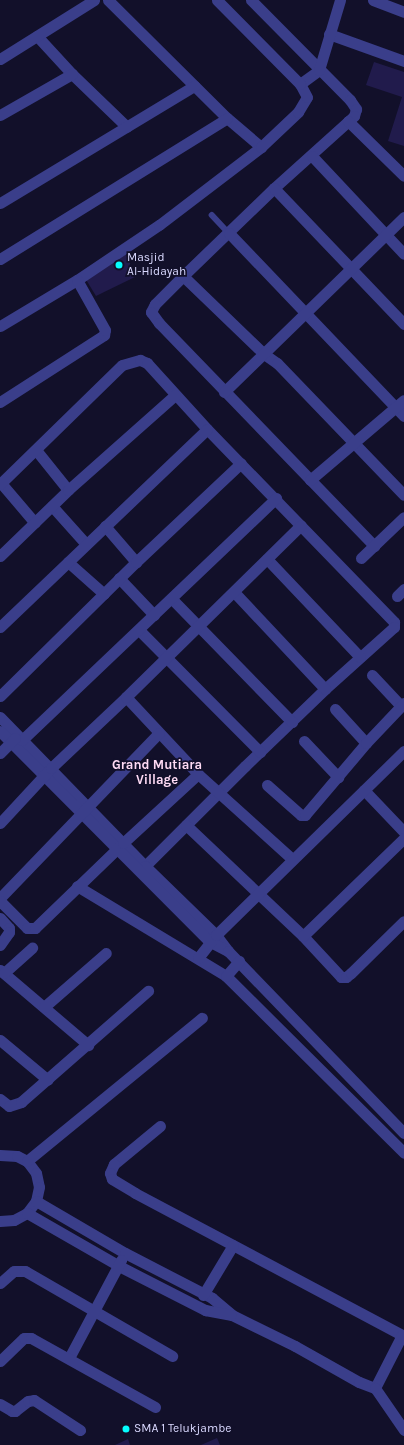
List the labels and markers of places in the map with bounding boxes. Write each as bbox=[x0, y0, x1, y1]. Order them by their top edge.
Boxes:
place label: Masjid Al-Hidayah bbox=[127, 251, 186, 279]
marker: Masjid Al-Hidayah bbox=[114, 260, 124, 270]
place label: SMA 1 Telukjambe bbox=[134, 1422, 231, 1436]
marker: SMA 1 Telukjambe bbox=[121, 1424, 131, 1434]

